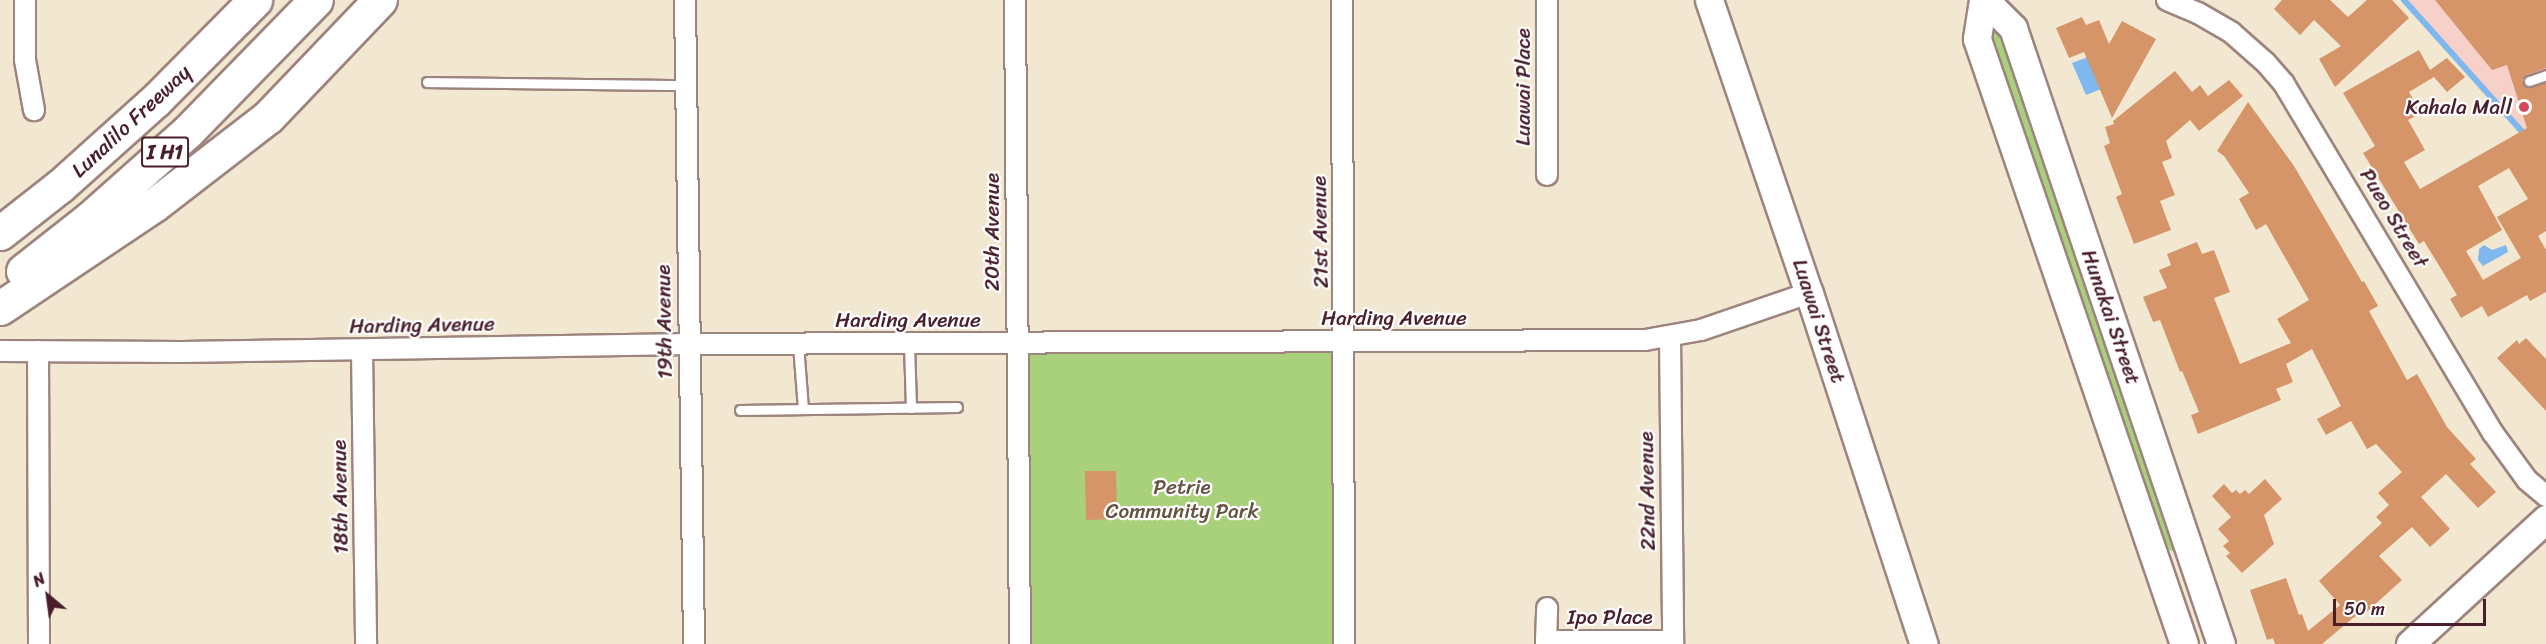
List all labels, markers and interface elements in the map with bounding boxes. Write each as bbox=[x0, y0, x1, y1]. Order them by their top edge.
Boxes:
street label: Luawai Place bbox=[1510, 28, 1536, 146]
street label: Lunalilo Freeway bbox=[66, 59, 196, 183]
place label: Kahala Mall bbox=[2406, 94, 2512, 120]
marker: Kahala Mall bbox=[2517, 100, 2531, 114]
road number: I H1 bbox=[141, 135, 189, 169]
street label: Pueo Street bbox=[2354, 164, 2434, 272]
street label: 20th Avenue bbox=[979, 173, 1005, 291]
street label: 21st Avenue bbox=[1306, 176, 1334, 288]
street label: Hunakai Street bbox=[2076, 246, 2146, 388]
street label: Luawai Street bbox=[1787, 256, 1851, 386]
street label: 19th Avenue bbox=[650, 265, 678, 379]
street label: Harding Avenue bbox=[1321, 305, 1467, 331]
street label: Harding Avenue bbox=[835, 307, 981, 333]
street label: Harding Avenue bbox=[349, 311, 495, 339]
street label: 22nd Avenue bbox=[1633, 431, 1661, 551]
street label: 18th Avenue bbox=[326, 440, 354, 554]
park label: Petrie Community Park bbox=[1105, 474, 1259, 524]
text: N bbox=[27, 564, 51, 595]
north arrow bbox=[18, 566, 78, 626]
scale bar bbox=[2336, 587, 2489, 625]
text: 50 m bbox=[2344, 593, 2385, 625]
street label: Ipo Place bbox=[1567, 604, 1653, 630]

